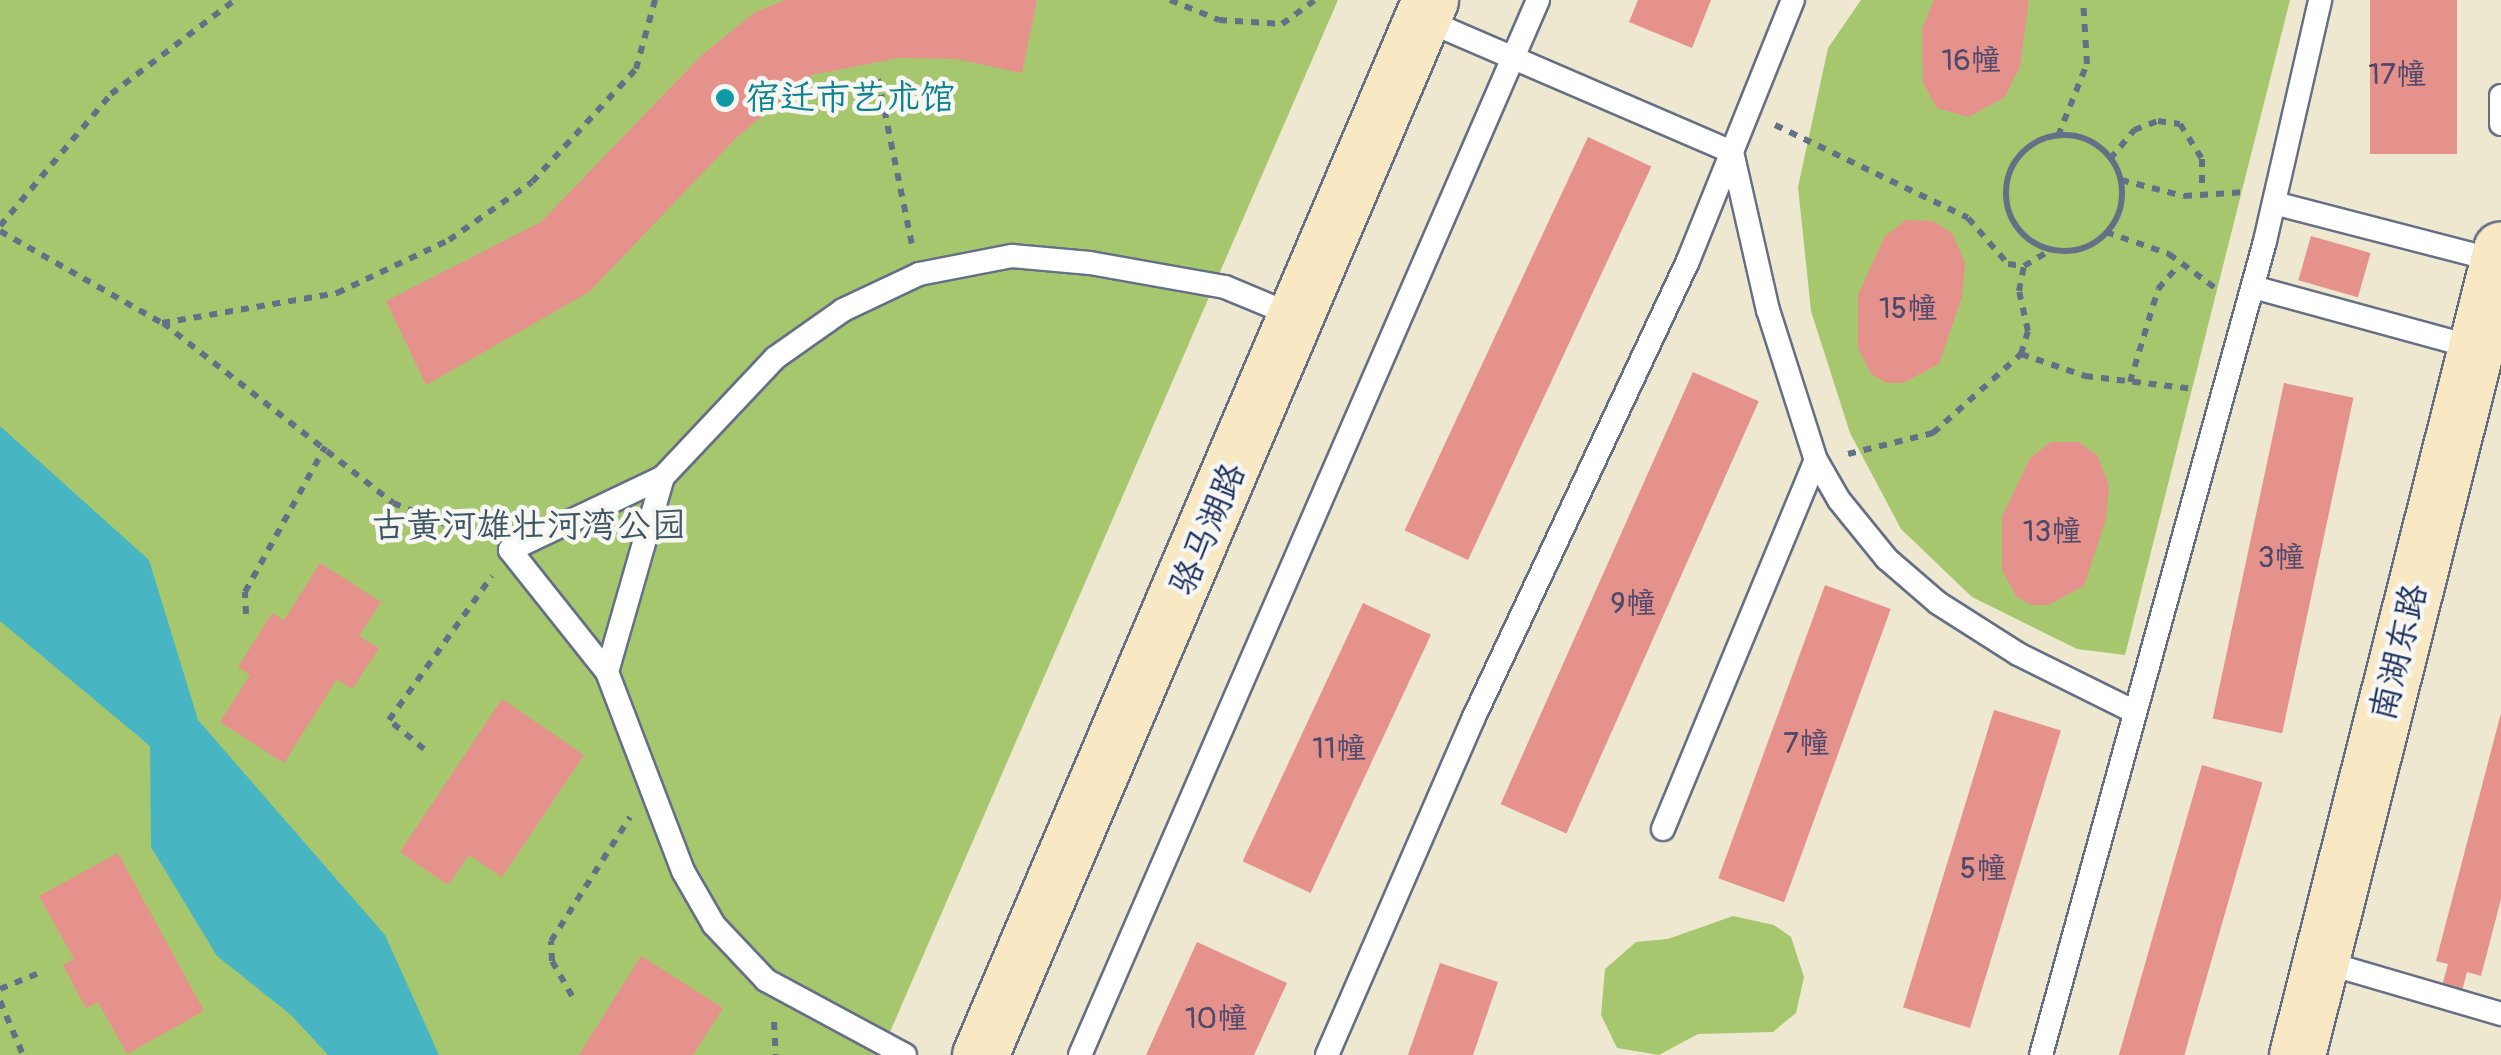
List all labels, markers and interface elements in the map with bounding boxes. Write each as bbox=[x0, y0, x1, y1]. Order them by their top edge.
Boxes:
house number: 16幢 bbox=[1941, 43, 2001, 79]
house number: 17幢 bbox=[2368, 57, 2426, 93]
place label: 宿迁市艺术馆 bbox=[745, 77, 955, 119]
marker: 宿迁市艺术馆 bbox=[714, 87, 736, 109]
house number: 15幢 bbox=[1879, 291, 1937, 327]
street label: 骆马湖路 bbox=[1161, 456, 1255, 602]
park label: 古黄河雄壮河湾公园 bbox=[372, 505, 686, 547]
house number: 13幢 bbox=[2023, 514, 2081, 550]
house number: 3幢 bbox=[2258, 540, 2304, 576]
street label: 南湖东路 bbox=[2362, 579, 2436, 725]
house number: 9幢 bbox=[1610, 586, 1656, 622]
house number: 7幢 bbox=[1783, 726, 1829, 762]
house number: 11幢 bbox=[1312, 731, 1366, 767]
house number: 5幢 bbox=[1960, 851, 2006, 887]
house number: 10幢 bbox=[1185, 1001, 1247, 1037]

